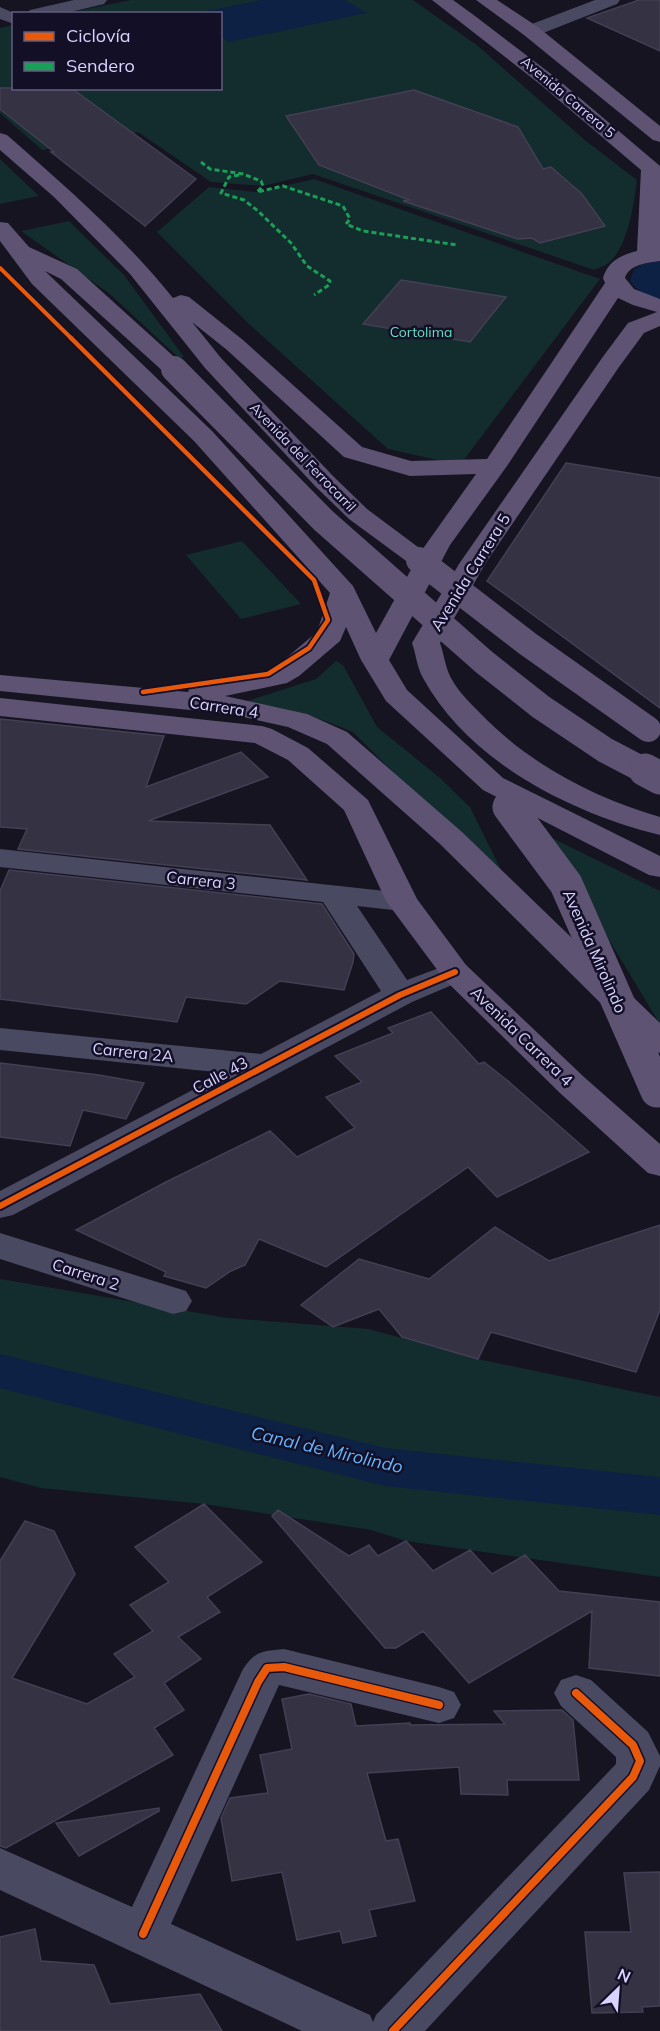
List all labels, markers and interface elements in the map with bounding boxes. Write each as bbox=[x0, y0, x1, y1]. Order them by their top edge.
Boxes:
legend bbox=[12, 12, 222, 90]
text: Ciclovía bbox=[66, 24, 131, 47]
street label: Avenida Carrera 5 bbox=[517, 52, 619, 142]
text: Sendero bbox=[66, 54, 135, 77]
park label: Cortolima bbox=[390, 323, 452, 341]
street label: Avenida del Ferrocarril bbox=[246, 399, 360, 515]
street label: Avenida Carrera 5 bbox=[426, 510, 514, 634]
street label: Carrera 4 bbox=[188, 692, 260, 722]
street label: Carrera 3 bbox=[165, 866, 237, 894]
street label: Avenida Mirolindo bbox=[559, 886, 631, 1016]
street label: Avenida Carrera 4 bbox=[467, 982, 578, 1090]
street label: Carrera 2A bbox=[91, 1038, 175, 1066]
street label: Calle 43 bbox=[189, 1052, 251, 1098]
street label: Carrera 2 bbox=[50, 1254, 122, 1294]
water label: Canal de Mirolindo bbox=[249, 1421, 405, 1478]
north arrow bbox=[588, 1959, 648, 2019]
text: N bbox=[615, 1964, 634, 1987]

